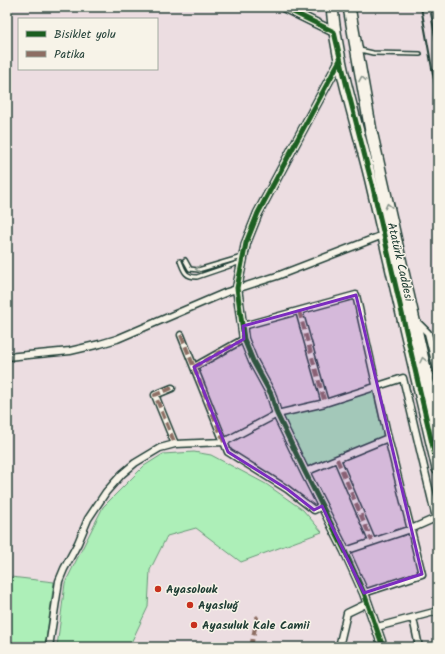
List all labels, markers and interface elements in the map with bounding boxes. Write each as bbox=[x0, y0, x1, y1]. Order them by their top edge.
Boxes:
legend bbox=[18, 18, 158, 70]
text: Bisiklet yolu bbox=[54, 25, 116, 44]
text: Patika bbox=[54, 45, 85, 64]
one-way arrow bbox=[358, 76, 366, 82]
one-way arrow bbox=[384, 203, 392, 210]
street label: Atatürk Caddesi bbox=[382, 221, 419, 304]
one-way arrow bbox=[195, 265, 201, 274]
one-way arrow bbox=[419, 357, 427, 364]
place label: Ayasolouk bbox=[166, 580, 218, 599]
marker: Ayasolouk bbox=[153, 584, 163, 594]
place label: Ayasluğ bbox=[198, 596, 240, 615]
marker: Ayasluğ bbox=[185, 600, 195, 610]
place label: Ayasuluk Kale Camii bbox=[202, 616, 310, 635]
marker: Ayasuluk Kale Camii bbox=[189, 620, 199, 630]

